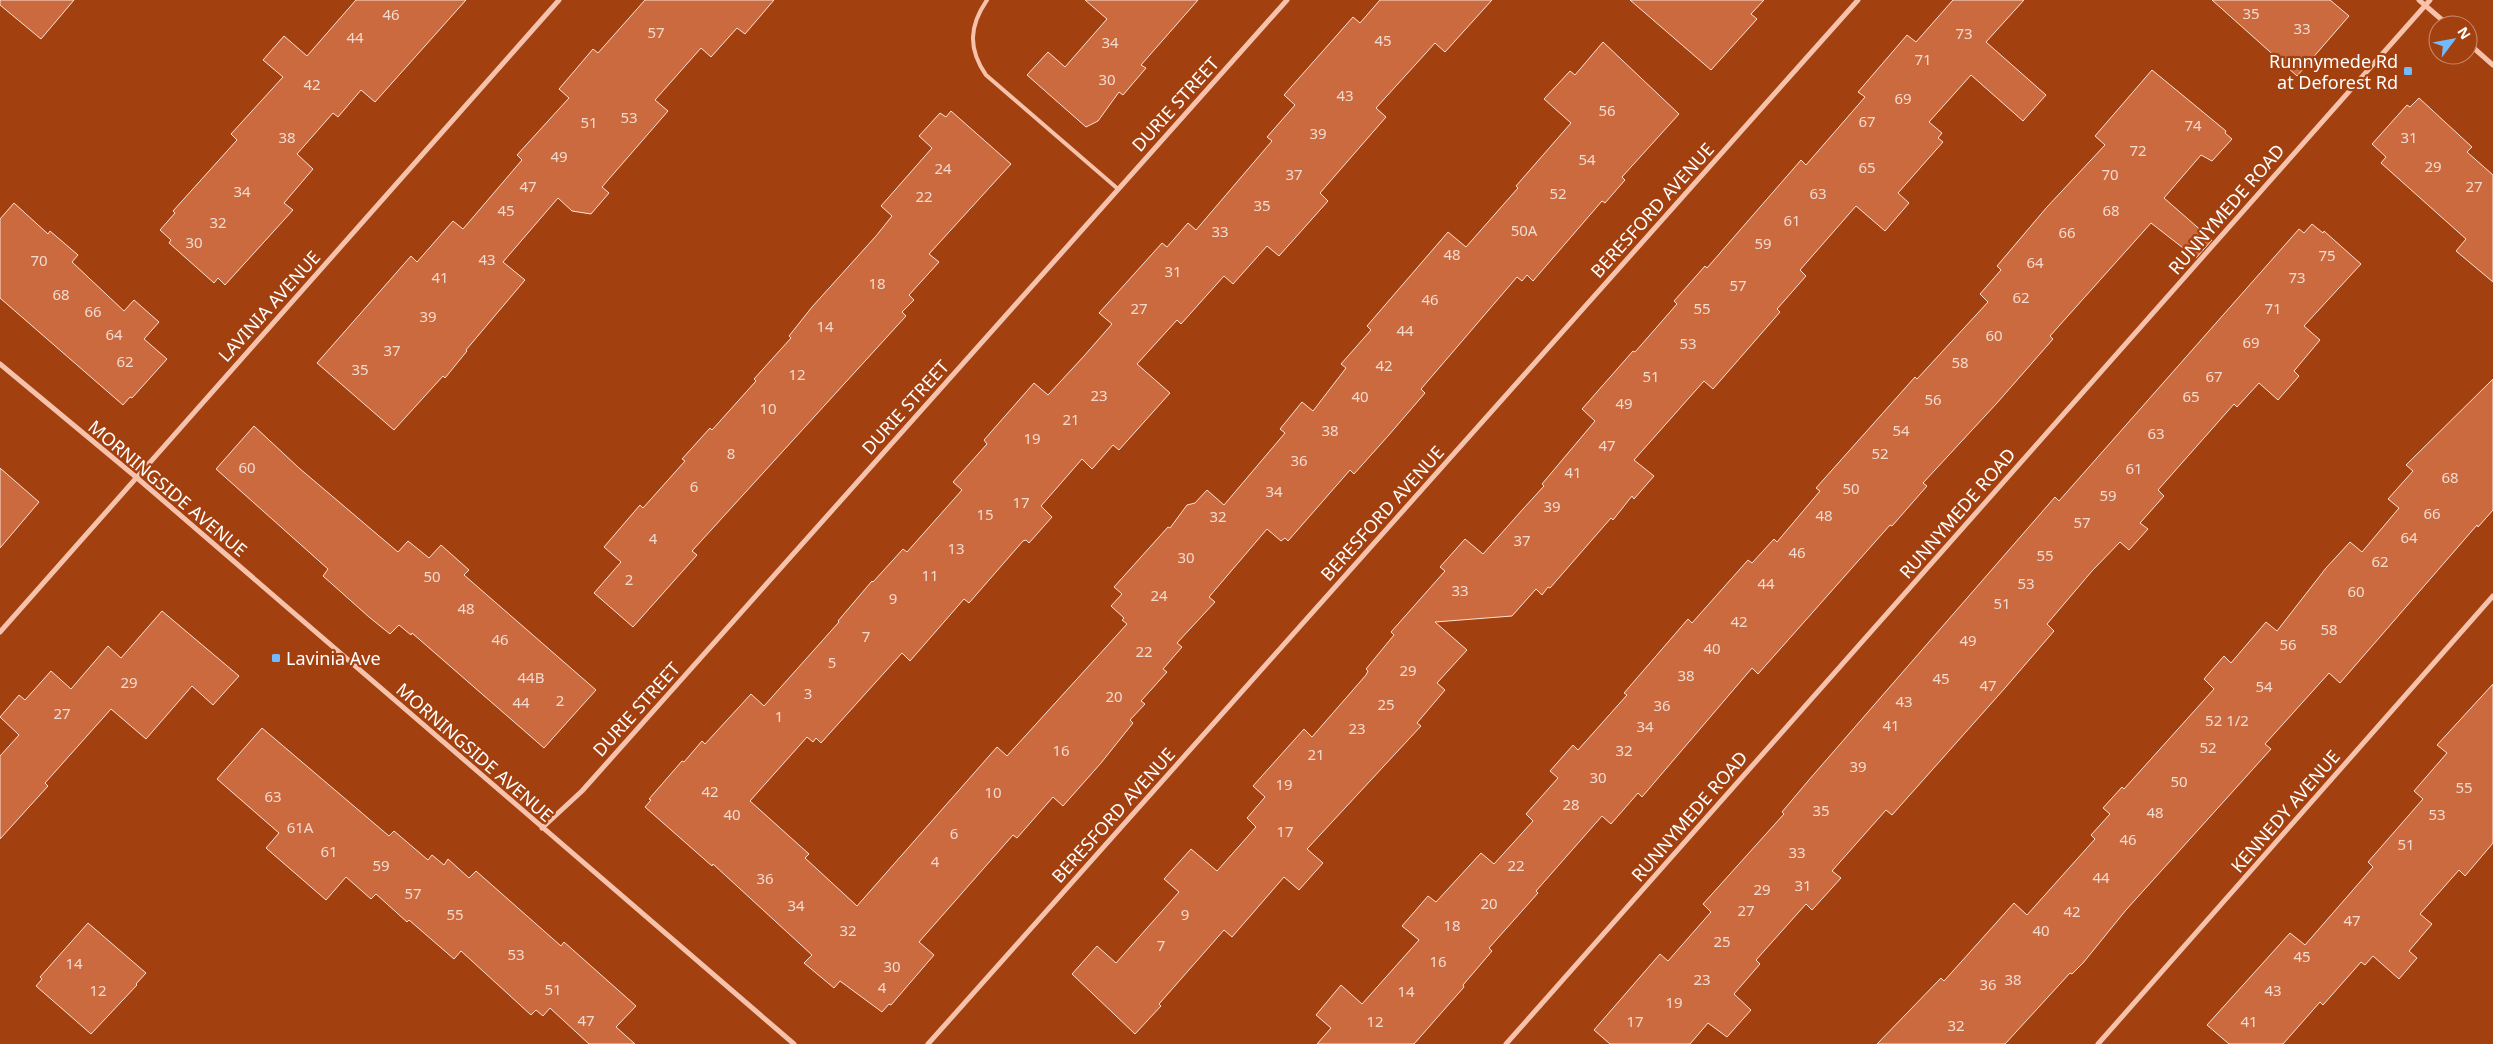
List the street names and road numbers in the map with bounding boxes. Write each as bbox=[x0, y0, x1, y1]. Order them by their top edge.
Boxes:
street label: DURIE STREET bbox=[1126, 52, 1224, 156]
street label: BERESFORD AVENUE bbox=[1585, 137, 1719, 283]
street label: RUNNYMEDE ROAD bbox=[2163, 139, 2289, 279]
street label: LAVINIA AVENUE bbox=[213, 245, 325, 367]
street label: DURIE STREET bbox=[856, 355, 954, 459]
street label: MORNINGSIDE AVENUE bbox=[84, 414, 252, 562]
street label: BERESFORD AVENUE bbox=[1315, 440, 1449, 586]
street label: RUNNYMEDE ROAD bbox=[1894, 443, 2020, 583]
street label: DURIE STREET bbox=[587, 657, 685, 761]
street label: MORNINGSIDE AVENUE bbox=[392, 677, 558, 827]
street label: BERESFORD AVENUE bbox=[1046, 742, 1180, 888]
street label: KENNEDY AVENUE bbox=[2225, 745, 2345, 877]
street label: RUNNYMEDE ROAD bbox=[1626, 746, 1752, 886]

